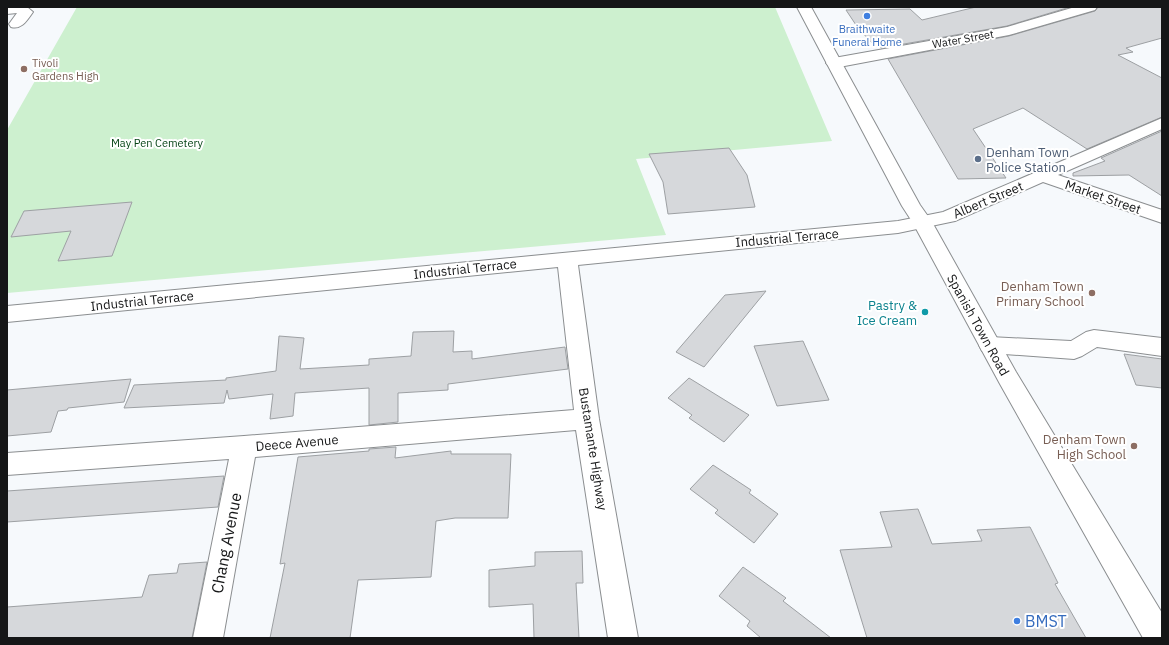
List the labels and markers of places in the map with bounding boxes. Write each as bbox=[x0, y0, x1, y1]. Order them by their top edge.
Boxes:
marker: Braithwaite Funeral Home bbox=[862, 11, 872, 21]
place label: Braithwaite Funeral Home bbox=[832, 22, 902, 49]
place label: Tivoli Gardens High bbox=[32, 56, 99, 83]
marker: Tivoli Gardens High bbox=[19, 64, 29, 74]
place label: Denham Town Police Station bbox=[986, 144, 1069, 176]
marker: Denham Town Police Station bbox=[973, 154, 983, 164]
place label: Denham Town Primary School bbox=[996, 278, 1084, 310]
marker: Denham Town Primary School bbox=[1087, 288, 1097, 298]
place label: Pastry & Ice Cream bbox=[857, 297, 917, 329]
marker: Pastry & Ice Cream bbox=[920, 307, 930, 317]
place label: Denham Town High School bbox=[1043, 431, 1126, 463]
marker: Denham Town High School bbox=[1129, 441, 1139, 451]
place label: BMST bbox=[1025, 611, 1067, 631]
marker: BMST bbox=[1012, 616, 1022, 626]

